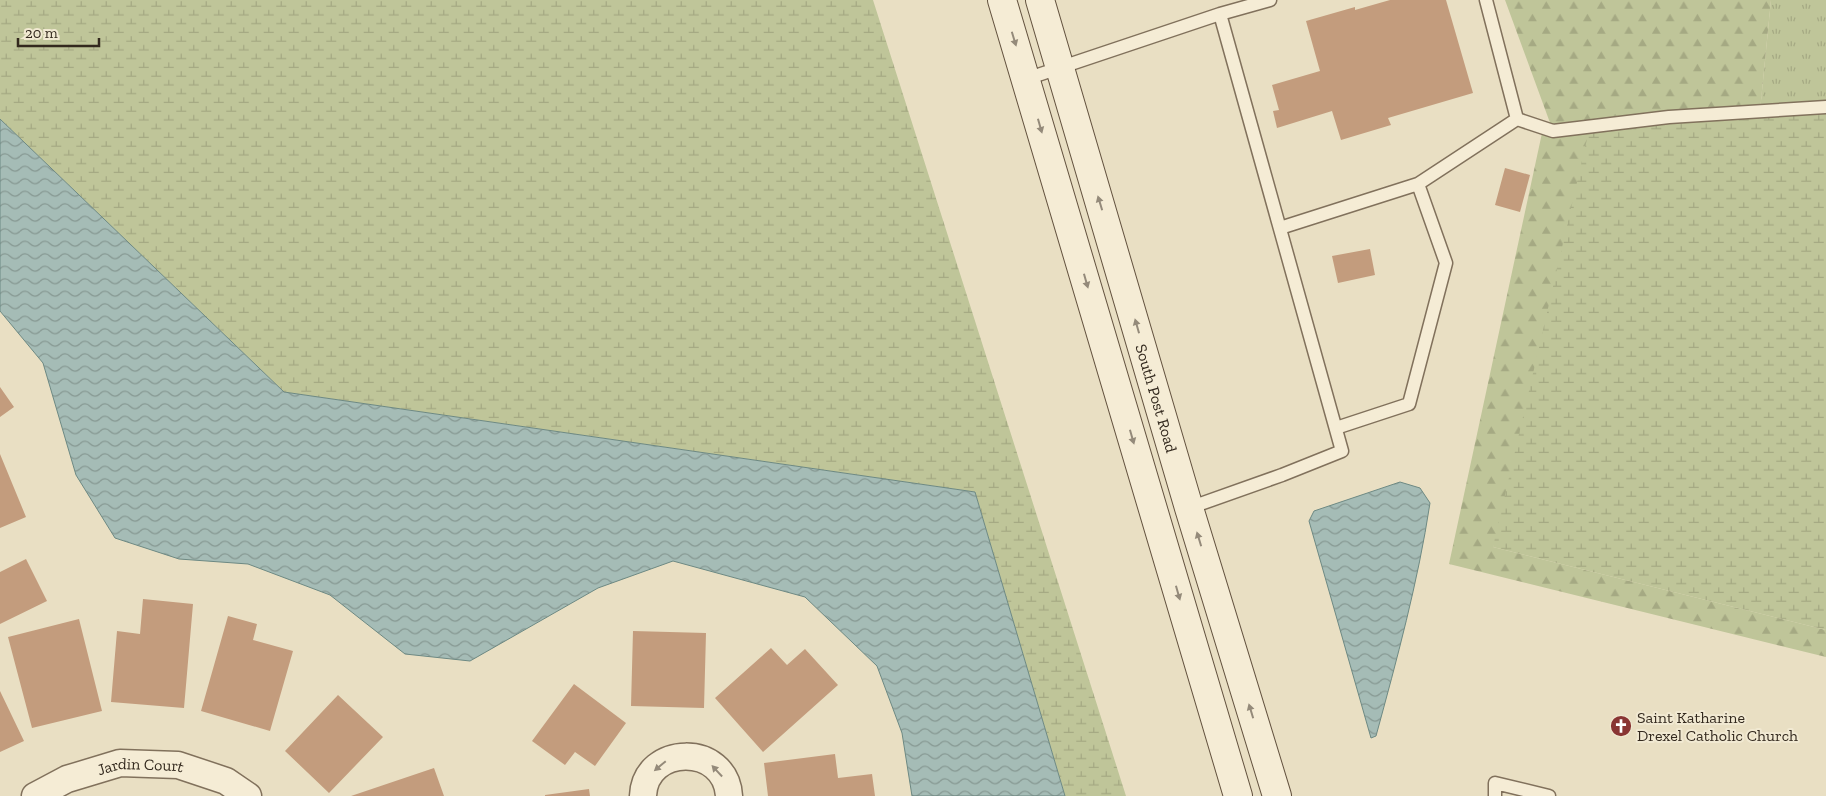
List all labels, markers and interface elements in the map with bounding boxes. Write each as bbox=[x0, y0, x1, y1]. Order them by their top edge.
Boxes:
scale bar bbox=[18, 15, 99, 47]
text: 20 m bbox=[25, 24, 58, 42]
one-way arrow bbox=[1011, 32, 1019, 47]
one-way arrow bbox=[1036, 118, 1044, 133]
one-way arrow bbox=[1096, 195, 1104, 210]
one-way arrow bbox=[1082, 274, 1090, 289]
one-way arrow bbox=[1132, 319, 1140, 334]
street label: South Post Road bbox=[1131, 342, 1181, 455]
one-way arrow bbox=[1128, 430, 1136, 445]
one-way arrow bbox=[1194, 531, 1202, 546]
one-way arrow bbox=[1174, 586, 1182, 601]
one-way arrow bbox=[1246, 703, 1254, 718]
place label: Saint Katharine Drexel Catholic Church bbox=[1637, 708, 1798, 745]
church icon: Saint Katharine Drexel Catholic Church bbox=[1609, 714, 1633, 738]
street label: Jardin Court bbox=[95, 754, 187, 779]
one-way arrow bbox=[654, 760, 666, 771]
one-way arrow bbox=[711, 765, 723, 777]

